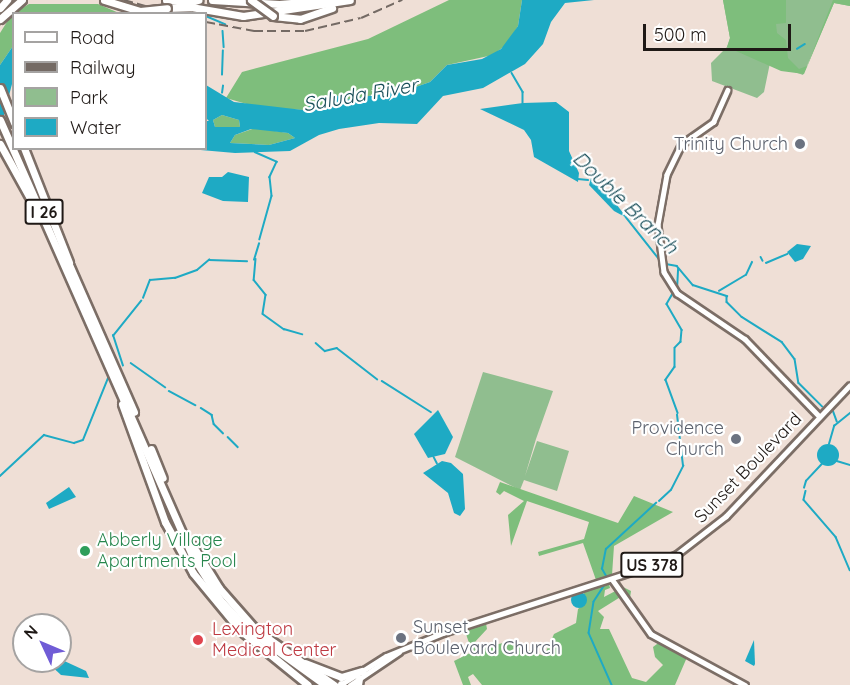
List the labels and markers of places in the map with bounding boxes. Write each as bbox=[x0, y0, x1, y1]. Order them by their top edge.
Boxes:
place label: Trinity Church bbox=[674, 133, 788, 155]
marker: Trinity Church bbox=[793, 137, 807, 151]
place label: Providence Church bbox=[632, 418, 724, 460]
marker: Providence Church bbox=[729, 432, 743, 446]
place label: Abberly Village Apartments Pool bbox=[97, 530, 237, 572]
marker: Abberly Village Apartments Pool bbox=[78, 544, 92, 558]
place label: Sunset Boulevard Church bbox=[413, 617, 561, 660]
place label: Lexington Medical Center bbox=[212, 619, 337, 662]
marker: Lexington Medical Center bbox=[189, 631, 207, 649]
marker: Sunset Boulevard Church bbox=[394, 631, 408, 645]

